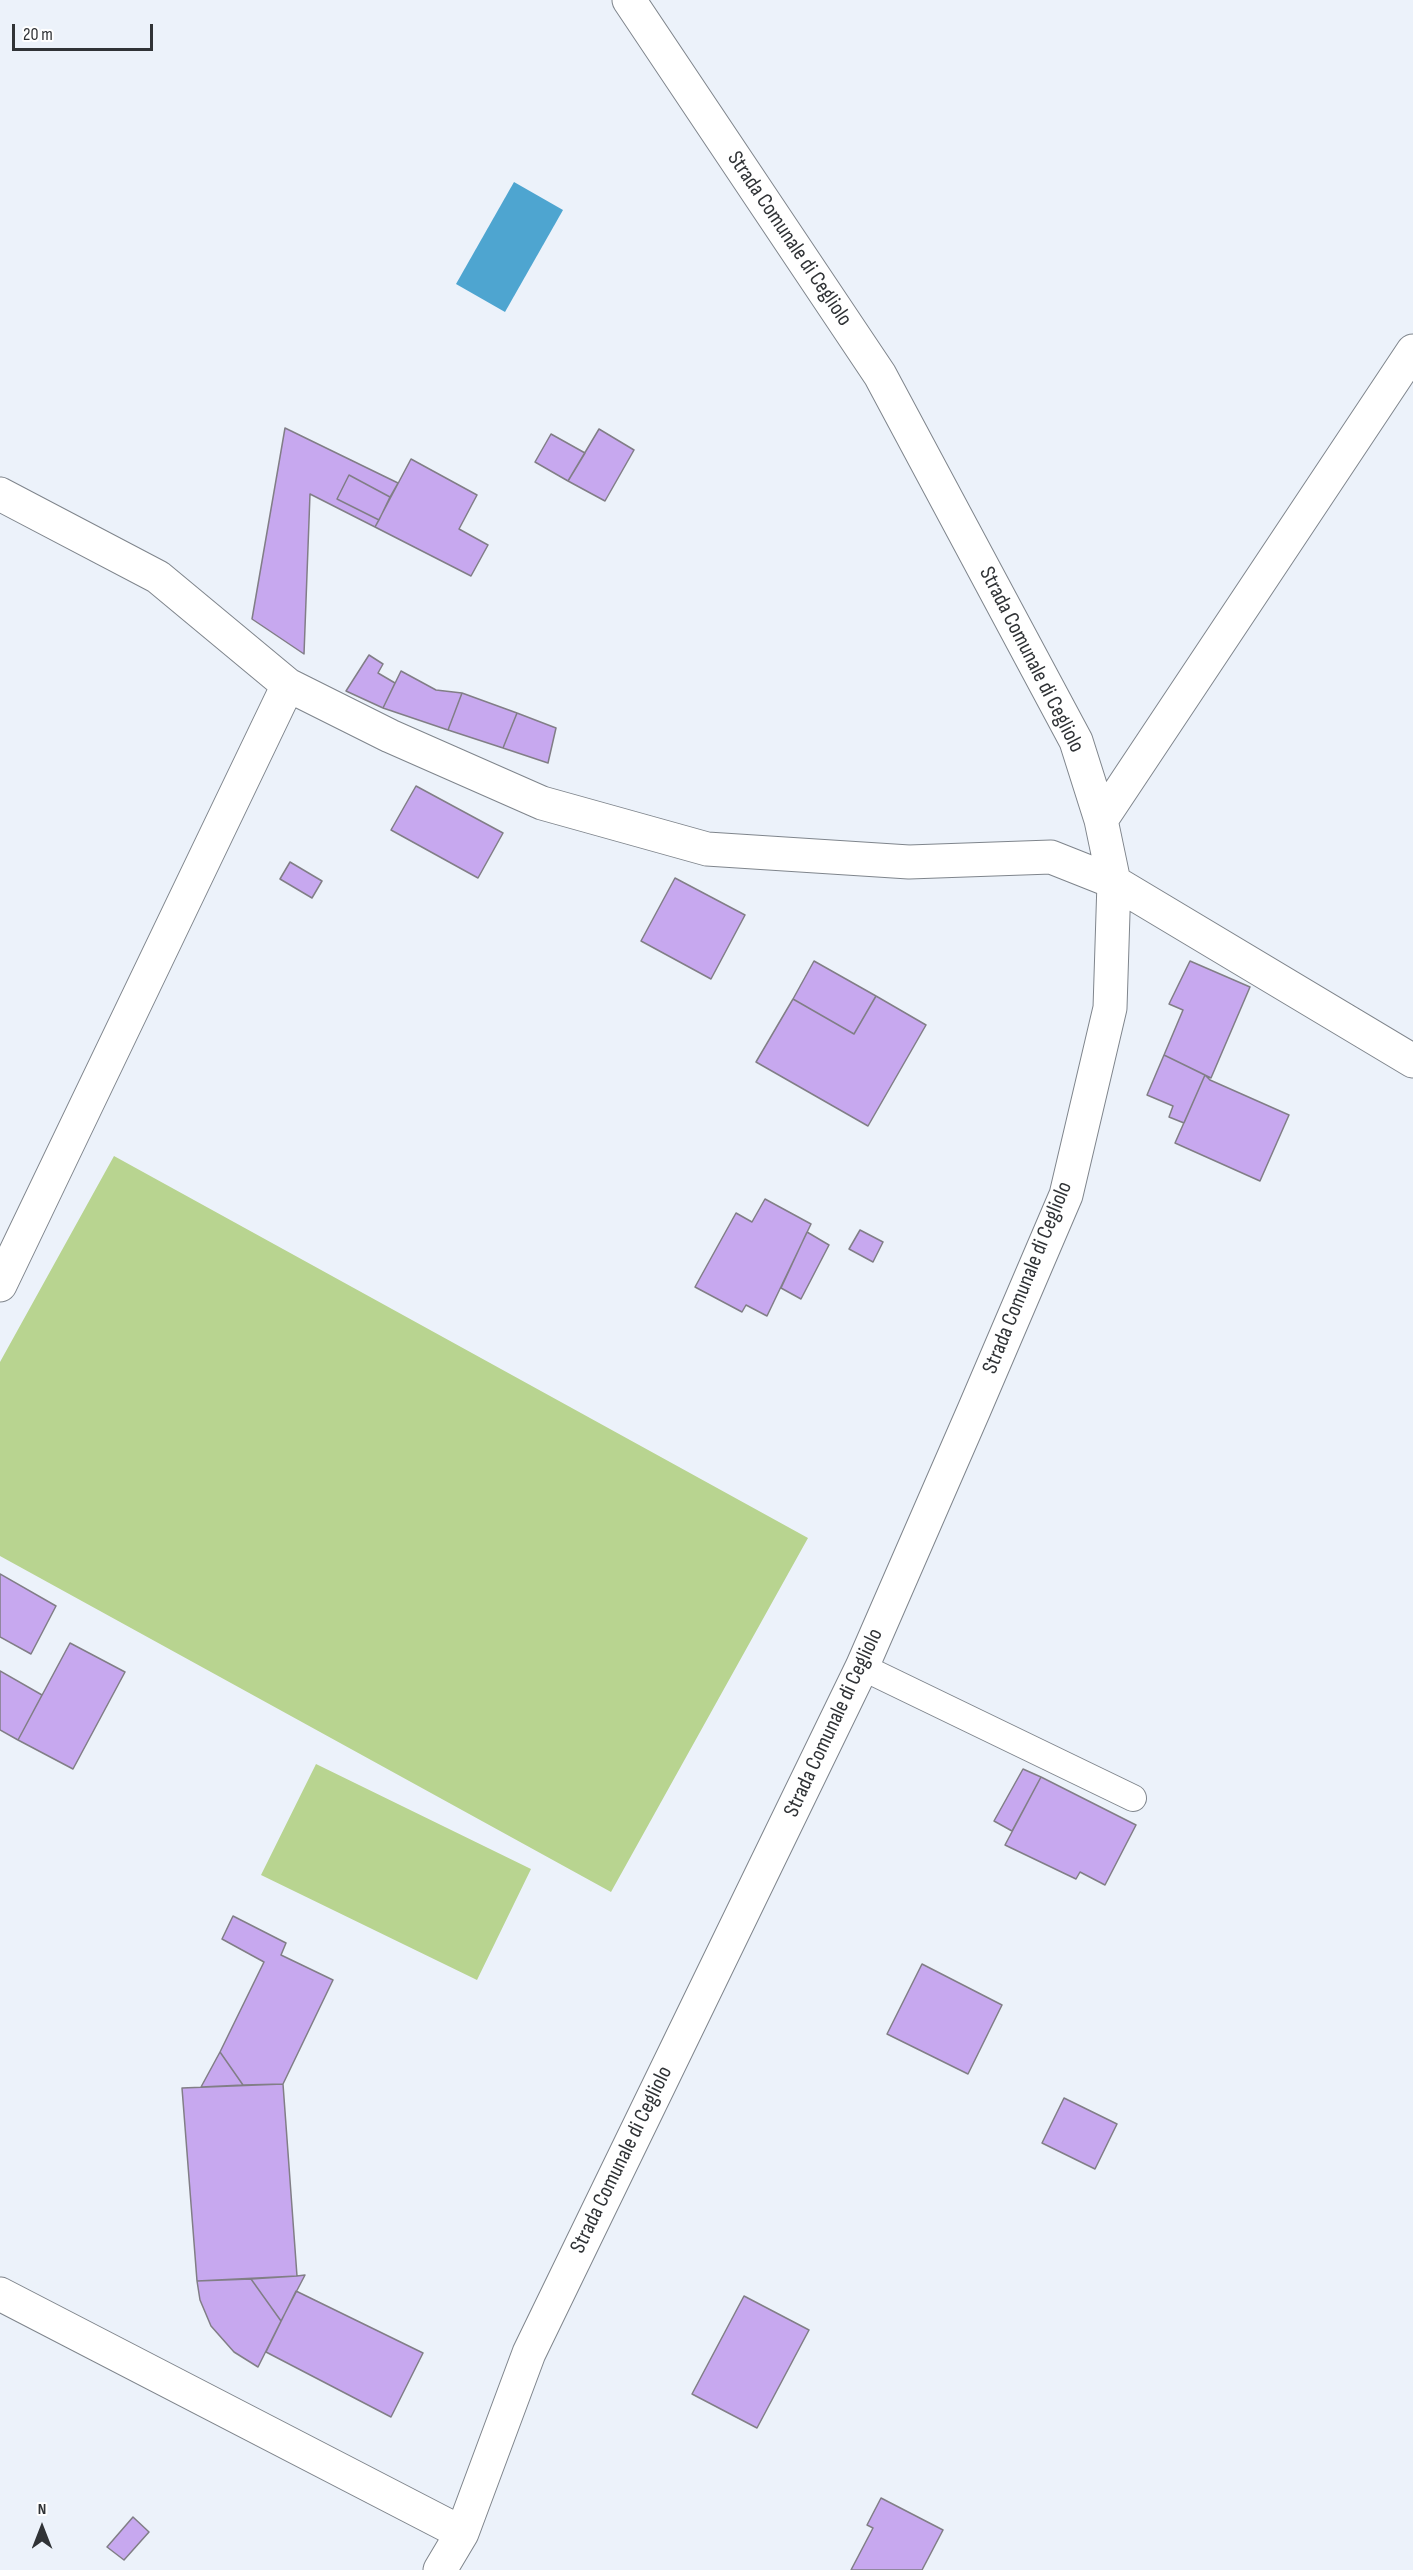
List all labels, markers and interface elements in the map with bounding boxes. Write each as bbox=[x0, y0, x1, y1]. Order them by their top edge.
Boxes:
scale bar bbox=[15, 12, 156, 50]
text: 20 m bbox=[23, 24, 53, 45]
street label: Strada Comunale di Cegliolo bbox=[721, 147, 857, 331]
street label: Strada Comunale di Cegliolo bbox=[973, 563, 1089, 757]
street label: Strada Comunale di Cegliolo bbox=[977, 1178, 1079, 1378]
street label: Strada Comunale di Cegliolo bbox=[779, 1625, 889, 1821]
street label: Strada Comunale di Cegliolo bbox=[565, 2062, 679, 2258]
north arrow bbox=[12, 2498, 72, 2558]
text: N bbox=[38, 2500, 46, 2519]

